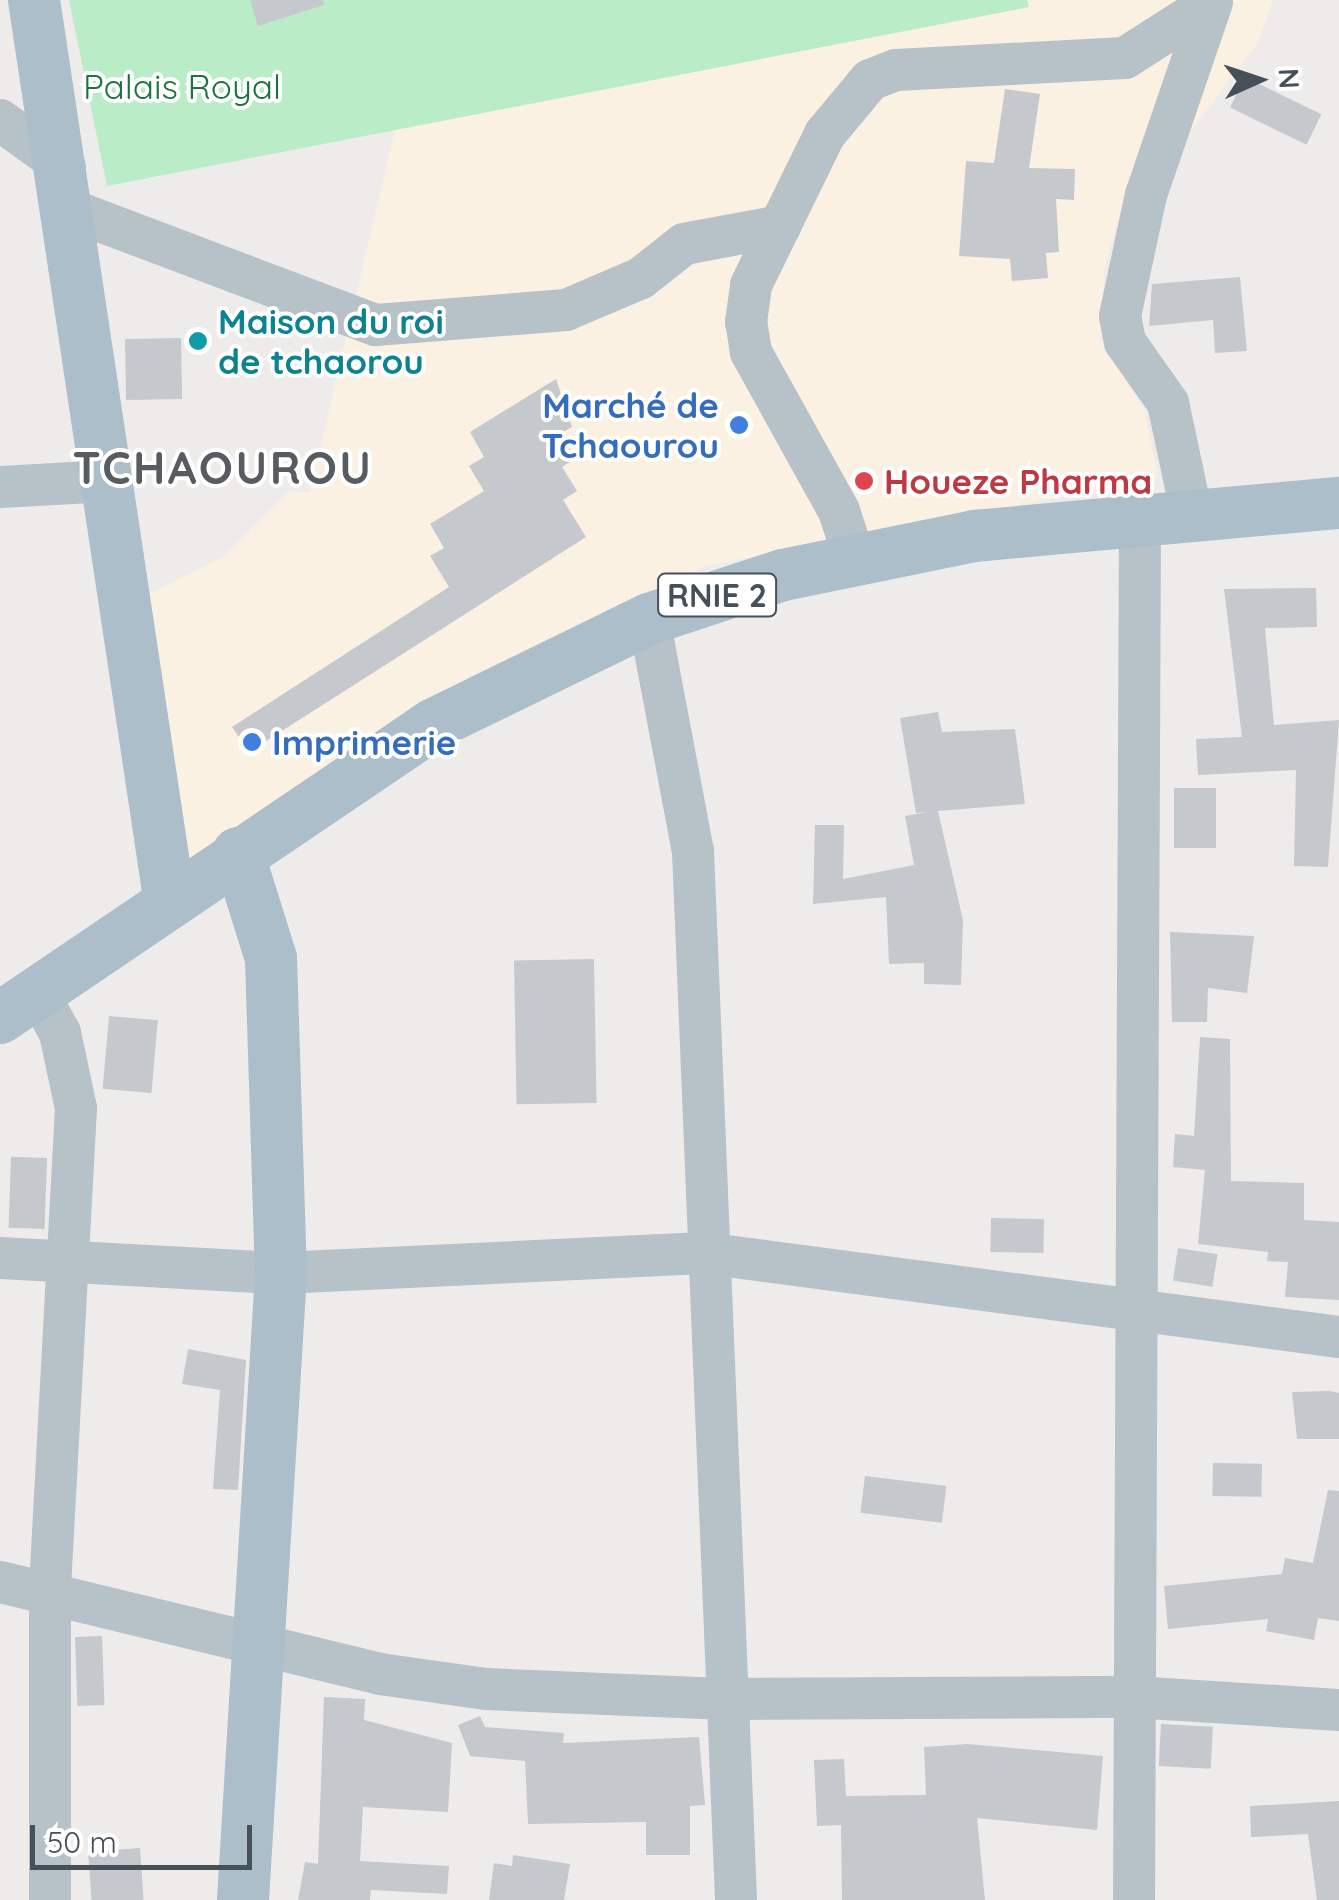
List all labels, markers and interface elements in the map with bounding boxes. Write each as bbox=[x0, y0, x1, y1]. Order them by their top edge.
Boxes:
north arrow bbox=[1209, 30, 1309, 130]
park label: Palais Royal bbox=[83, 65, 281, 107]
text: N bbox=[1271, 67, 1307, 90]
place label: Maison du roi de tchaorou bbox=[218, 300, 444, 382]
marker: Maison du roi de tchaorou bbox=[187, 330, 209, 352]
place label: Marché de Tchaourou bbox=[541, 384, 719, 466]
marker: Marché de Tchaourou bbox=[728, 414, 750, 436]
district label: TCHAOUROU bbox=[72, 441, 374, 495]
place label: Houeze Pharma bbox=[884, 460, 1152, 502]
marker: Houeze Pharma bbox=[853, 470, 875, 492]
road number: RNIE 2 bbox=[657, 568, 777, 622]
place label: Imprimerie bbox=[272, 721, 456, 763]
marker: Imprimerie bbox=[241, 731, 263, 753]
scale bar bbox=[35, 1805, 258, 1867]
text: 50 m bbox=[47, 1823, 117, 1861]

